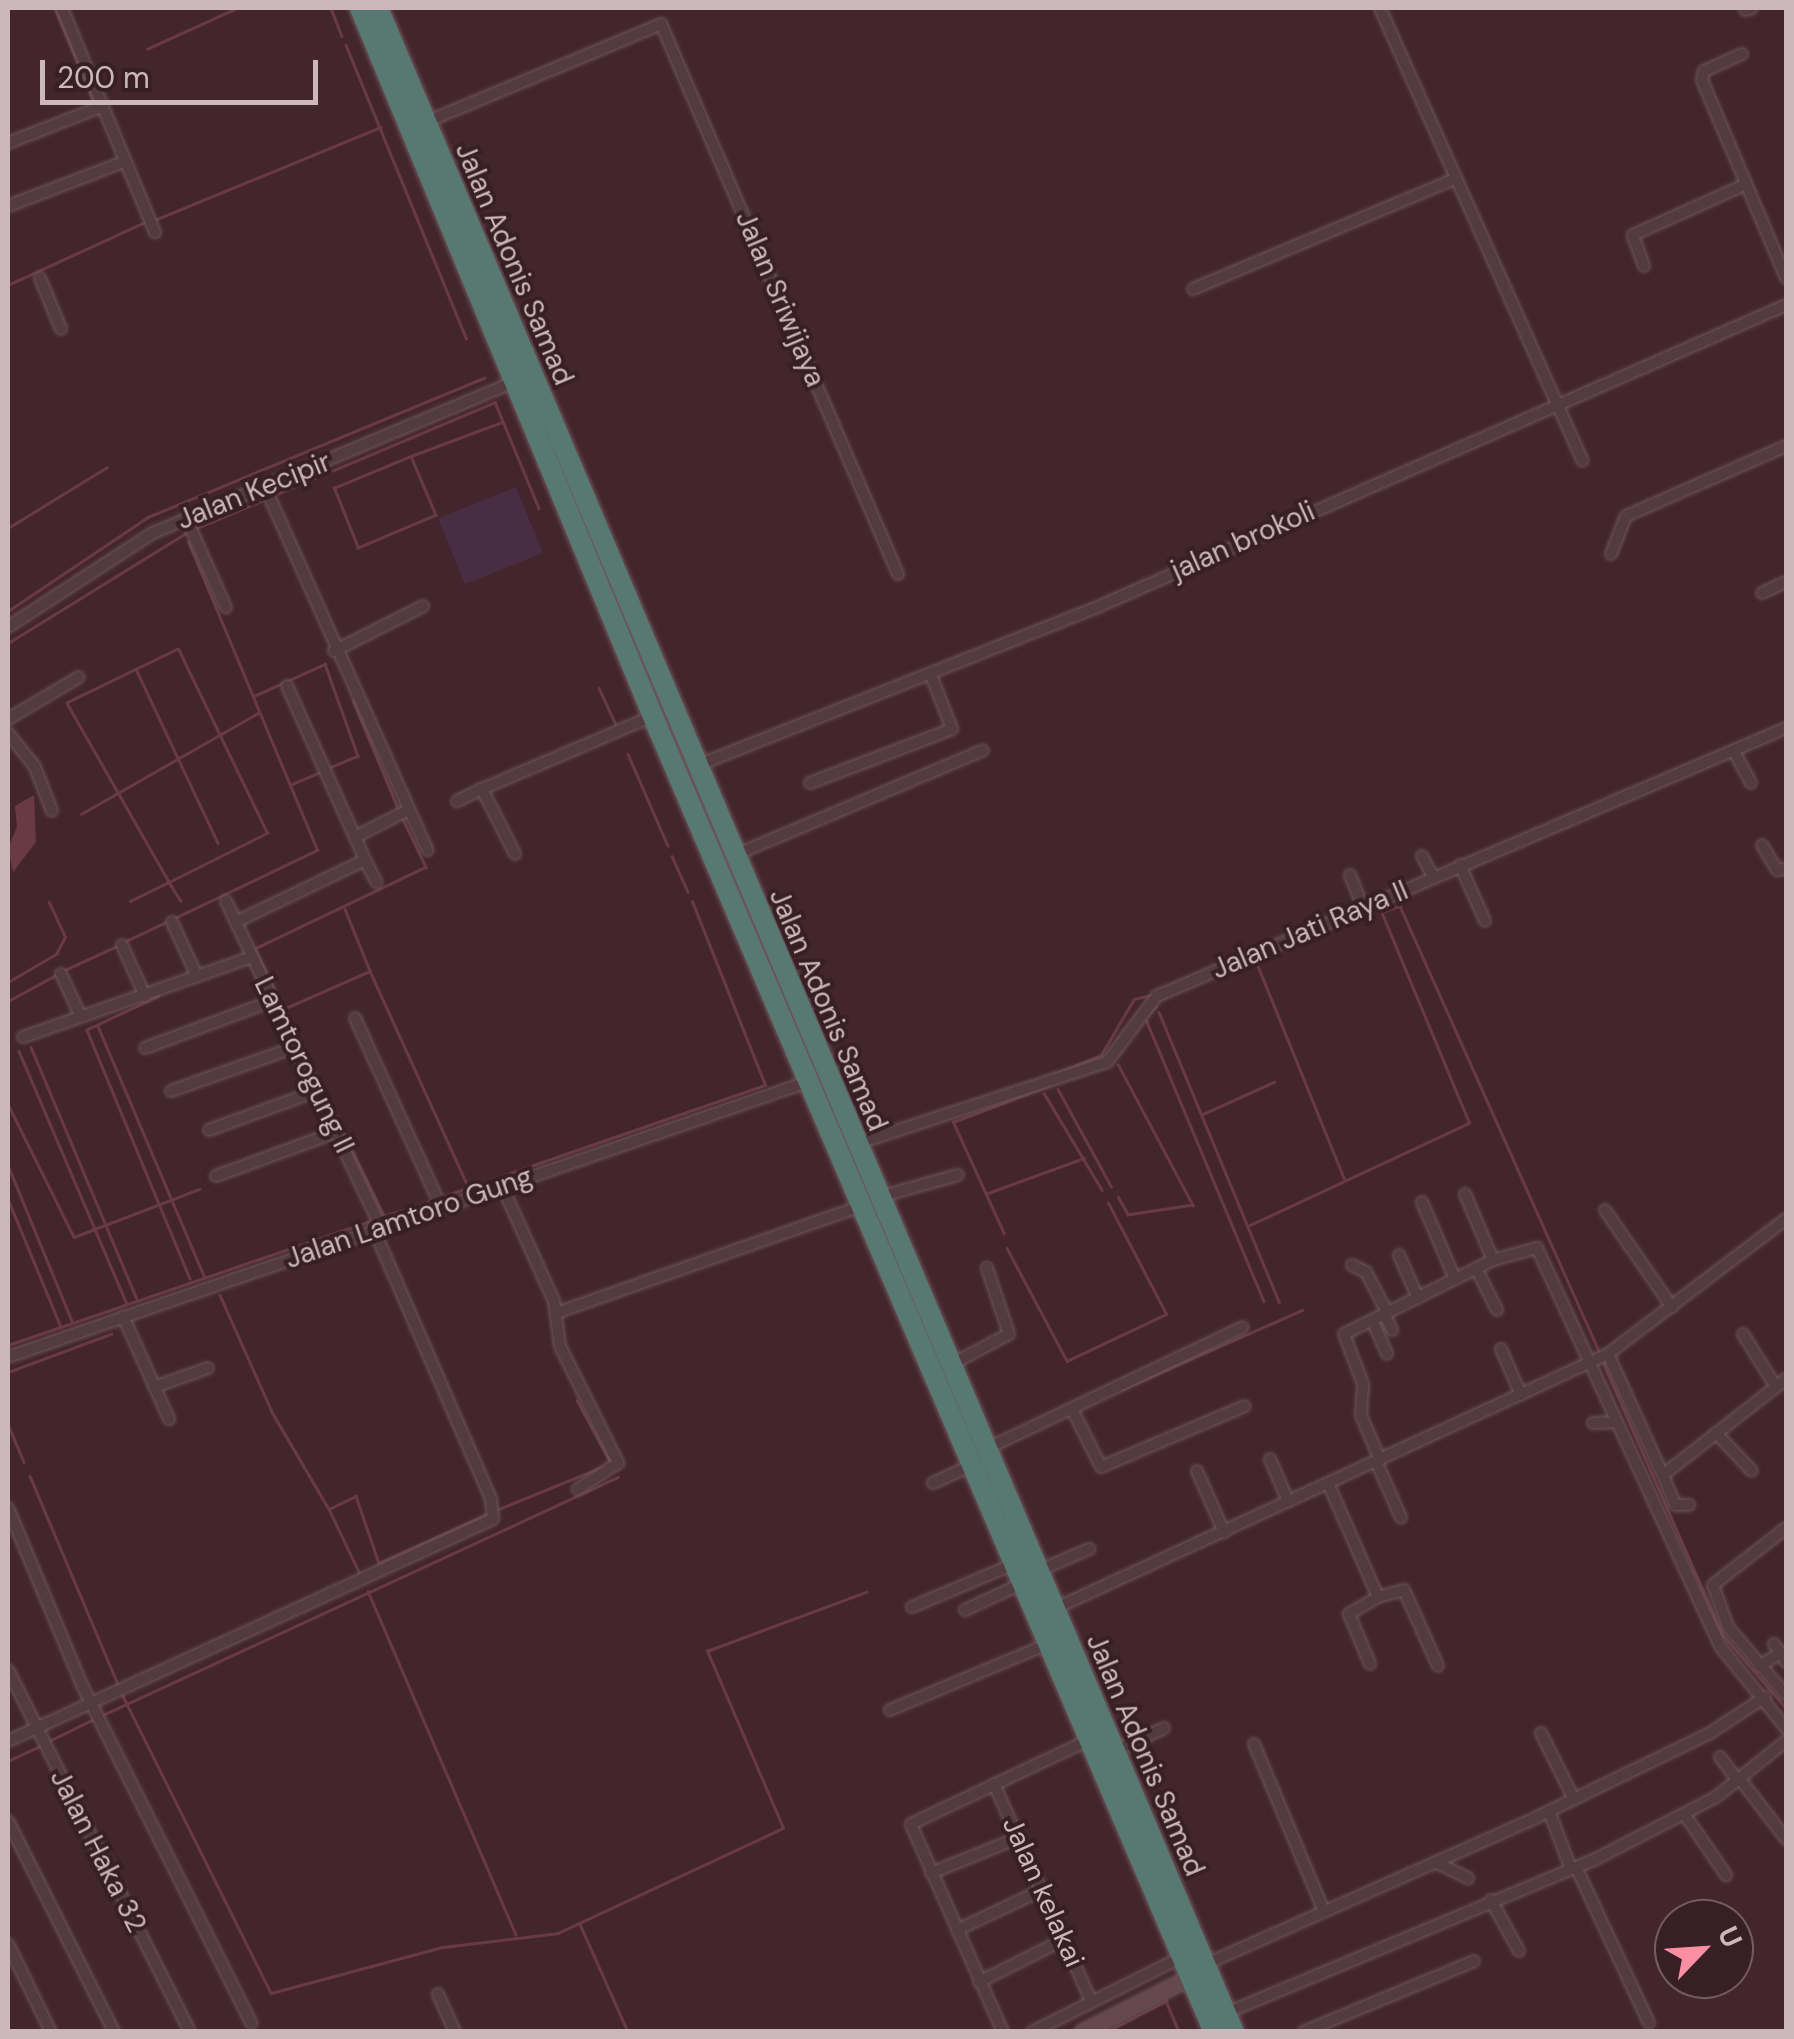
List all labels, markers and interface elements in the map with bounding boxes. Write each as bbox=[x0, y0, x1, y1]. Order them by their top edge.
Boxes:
scale bar bbox=[45, 40, 322, 102]
text: 200 m bbox=[57, 58, 150, 97]
street label: Jalan Adonis Samad bbox=[448, 138, 580, 390]
street label: Jalan Sriwijaya bbox=[728, 206, 832, 392]
street label: Jalan Kecipir bbox=[172, 445, 336, 537]
street label: jalan brokoli bbox=[1166, 494, 1320, 588]
street label: Jalan Jati Raya II bbox=[1207, 874, 1413, 986]
street label: Jalan Adonis Samad bbox=[762, 884, 894, 1136]
street label: Lamtorogung II bbox=[247, 971, 361, 1159]
street label: Jalan Lamtoro Gung bbox=[281, 1160, 537, 1276]
street label: Jalan Adonis Samad bbox=[1079, 1629, 1211, 1881]
street label: Jalan Haka 32 bbox=[43, 1764, 153, 1938]
street label: Jalan kelakai bbox=[995, 1812, 1091, 1972]
north arrow bbox=[1654, 1899, 1754, 1999]
text: U bbox=[1709, 1920, 1751, 1953]

